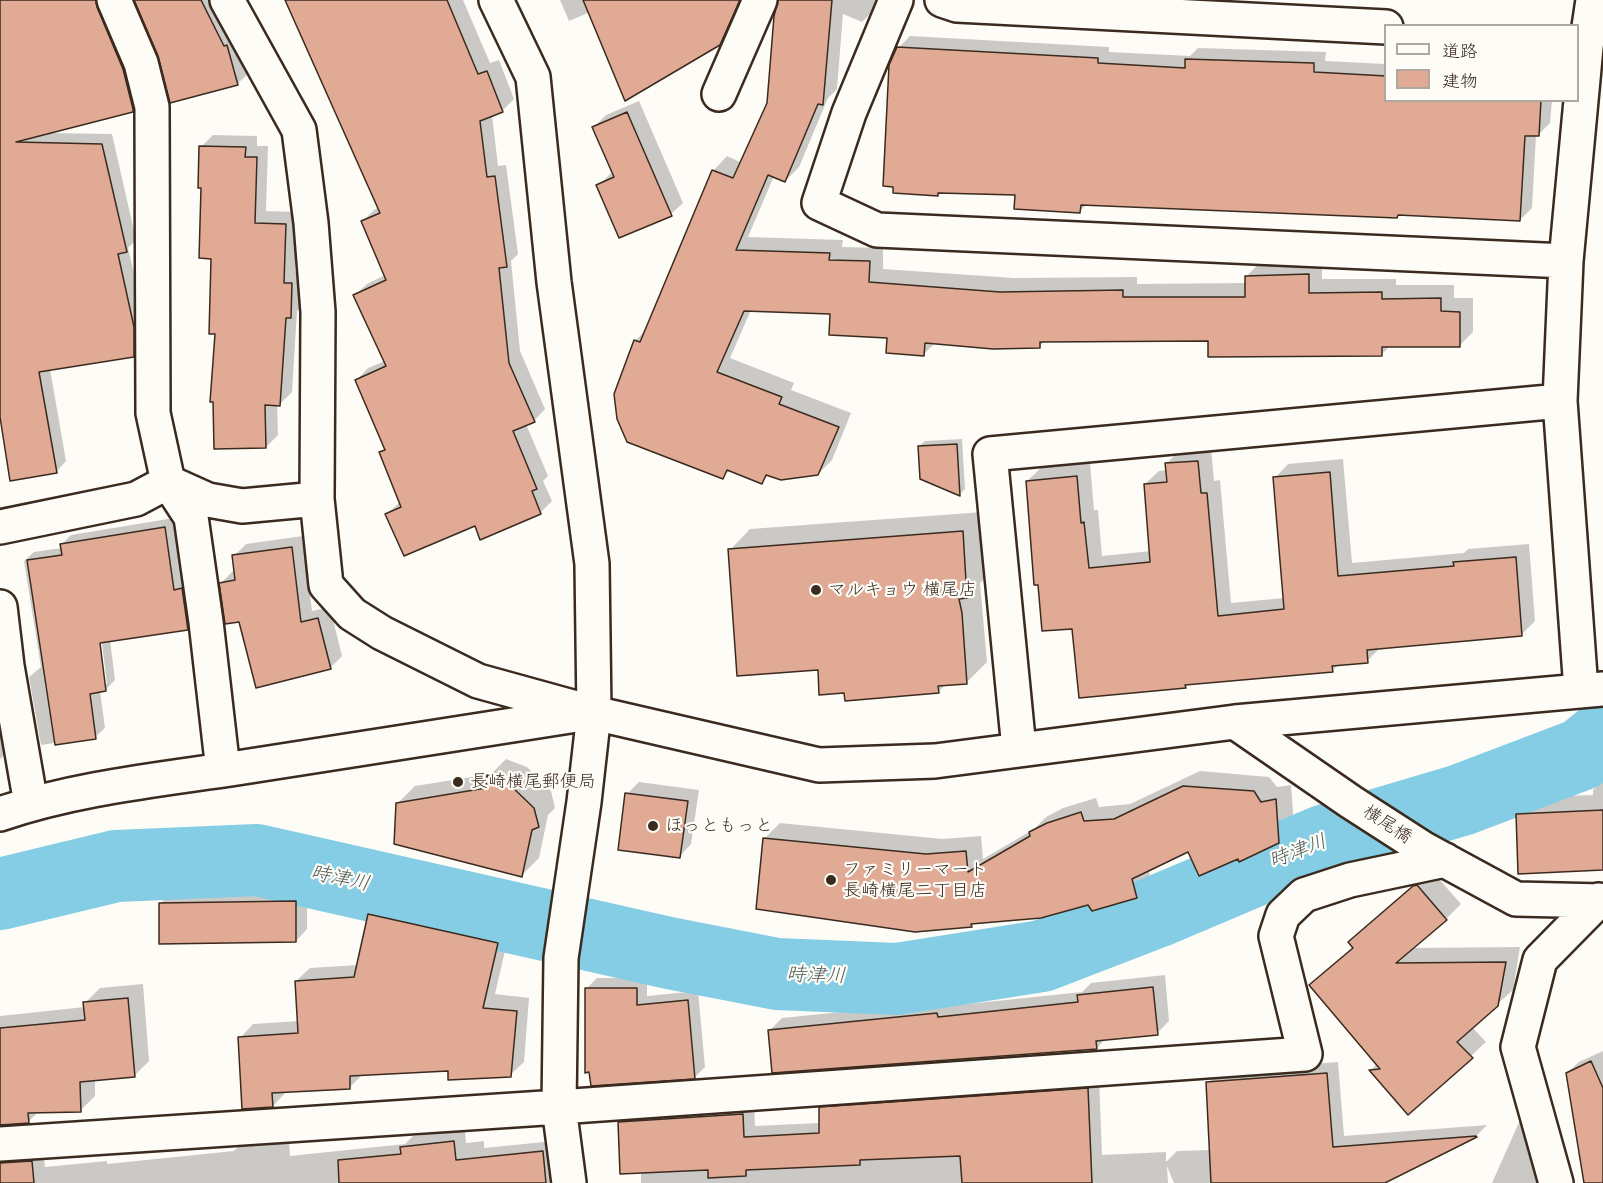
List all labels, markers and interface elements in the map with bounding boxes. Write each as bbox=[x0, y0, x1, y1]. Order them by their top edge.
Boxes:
legend bbox=[1384, 24, 1579, 102]
text: 道路 bbox=[1442, 41, 1478, 62]
text: 建物 bbox=[1442, 71, 1478, 92]
place label: マルキョウ 横尾店 bbox=[828, 579, 977, 601]
marker: マルキョウ 横尾店 bbox=[809, 583, 823, 597]
place label: 長崎横尾郵便局 bbox=[470, 771, 596, 793]
marker: 長崎横尾郵便局 bbox=[451, 775, 465, 789]
street label: 横尾橋 bbox=[1358, 801, 1416, 849]
place label: ほっともっと bbox=[665, 815, 773, 837]
marker: ほっともっと bbox=[646, 819, 660, 833]
water label: 時津川 bbox=[1266, 830, 1330, 874]
place label: ファミリーマート 長崎横尾二丁目店 bbox=[843, 859, 987, 902]
water label: 時津川 bbox=[308, 861, 372, 897]
marker: ファミリーマート 長崎横尾二丁目店 bbox=[824, 873, 838, 887]
water label: 時津川 bbox=[786, 963, 846, 989]

